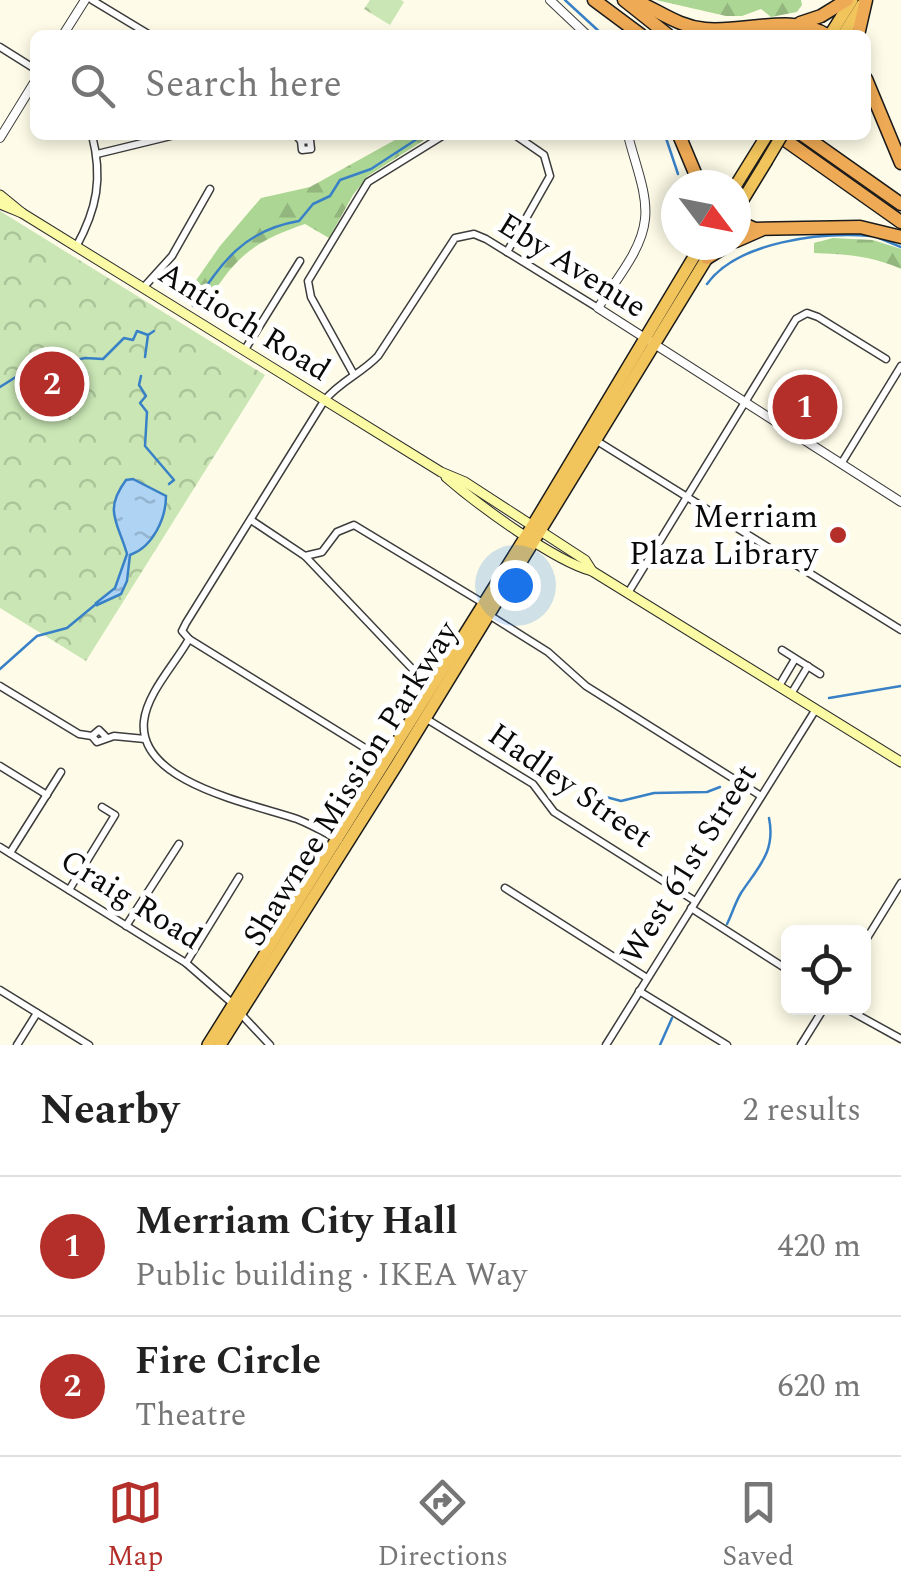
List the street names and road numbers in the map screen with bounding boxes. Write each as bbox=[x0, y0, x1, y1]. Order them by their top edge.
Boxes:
street label: Eby Avenue bbox=[488, 201, 656, 331]
street label: Antioch Road bbox=[148, 249, 340, 395]
street label: Shawnee Mission Parkway bbox=[231, 610, 472, 956]
street label: Hadley Street bbox=[477, 711, 663, 861]
street label: West 61st Street bbox=[608, 754, 770, 974]
street label: Craig Road bbox=[50, 837, 212, 963]

